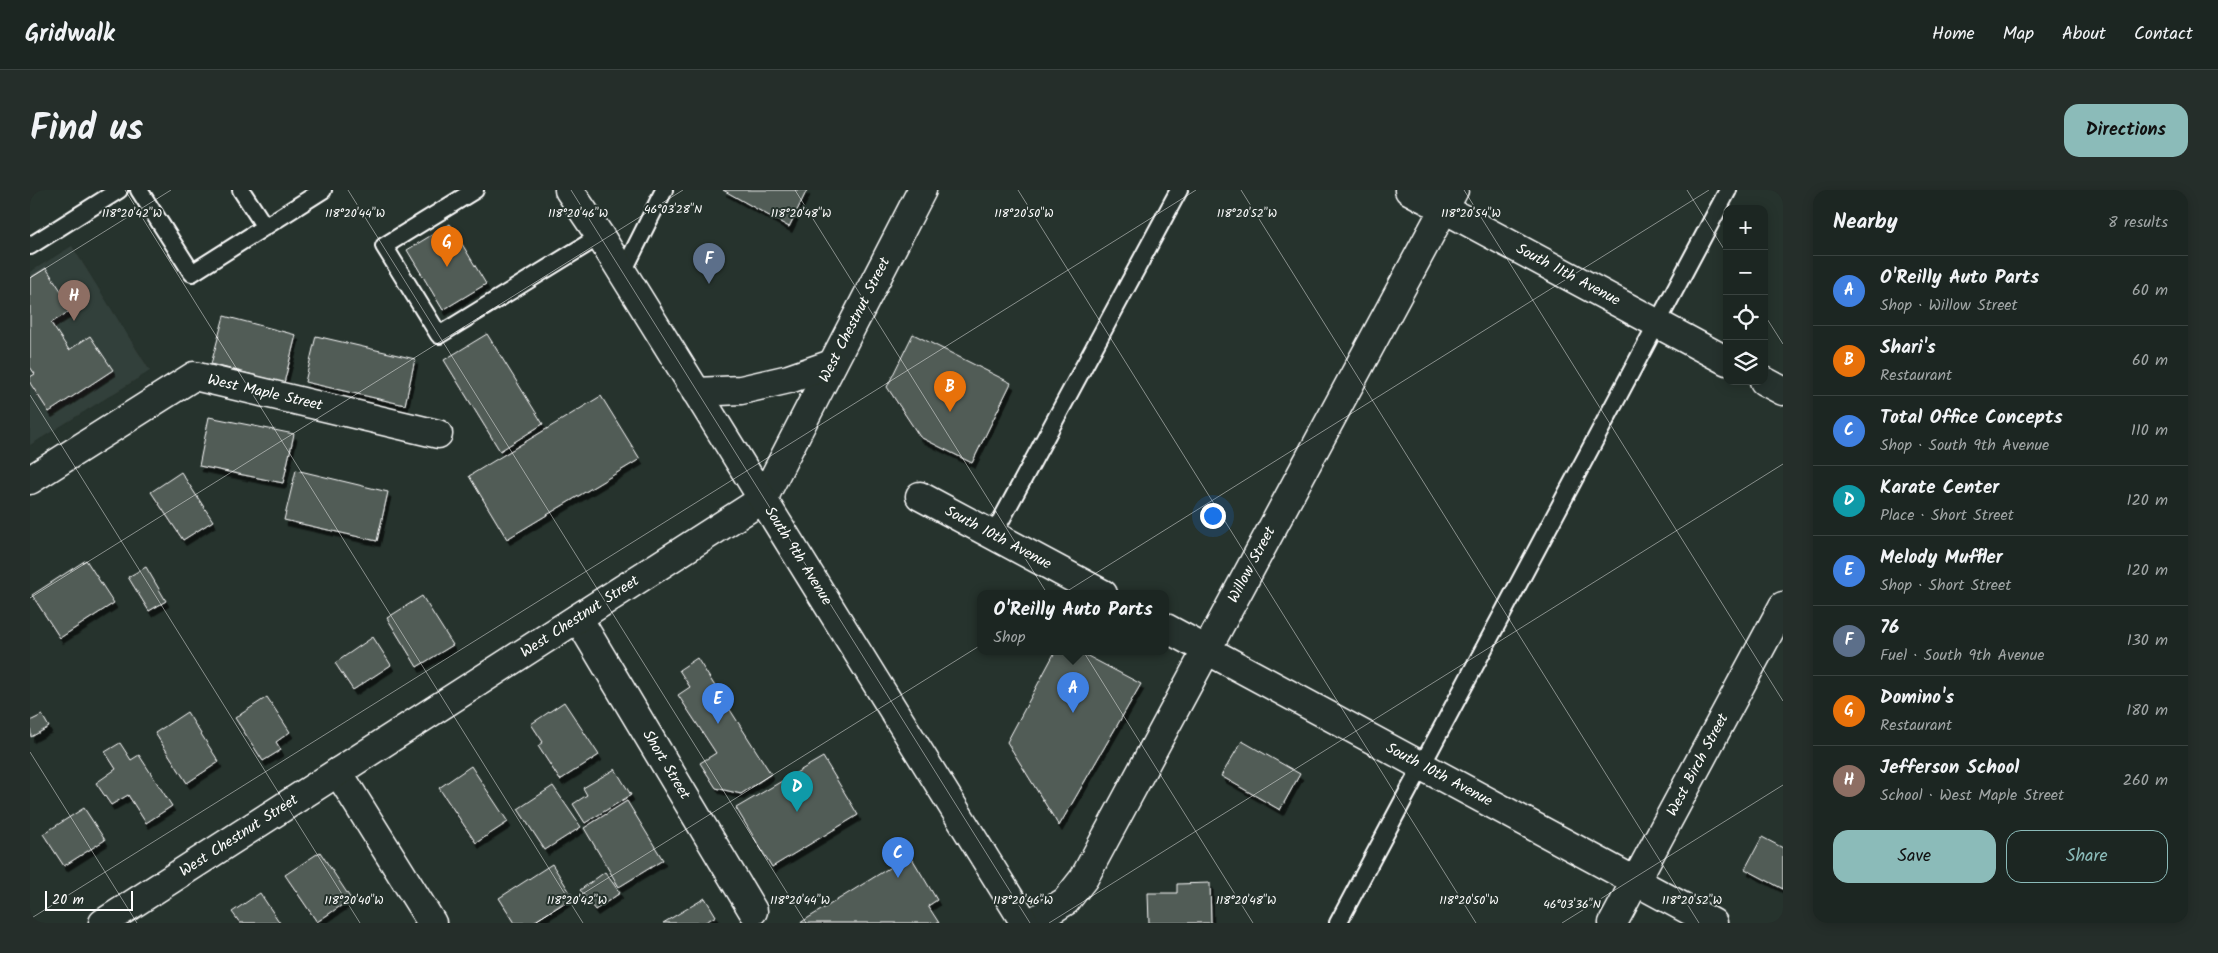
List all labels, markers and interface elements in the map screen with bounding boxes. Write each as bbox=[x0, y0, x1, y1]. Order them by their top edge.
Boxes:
text: Gridwalk bbox=[25, 15, 115, 54]
text: Home bbox=[1932, 20, 1975, 49]
text: Map bbox=[2003, 20, 2034, 49]
text: About bbox=[2062, 20, 2106, 49]
text: Contact bbox=[2134, 20, 2193, 49]
text: Find us bbox=[30, 102, 143, 158]
button: Directions bbox=[2064, 104, 2188, 157]
text: 46°03'28"N bbox=[644, 200, 702, 219]
text: 118°20'42"W bbox=[102, 204, 162, 223]
text: 118°20'44"W bbox=[325, 204, 385, 223]
text: 118°20'46"W bbox=[548, 204, 608, 223]
text: 118°20'48"W bbox=[771, 204, 831, 223]
text: 118°20'50"W bbox=[994, 204, 1054, 223]
text: 118°20'52"W bbox=[1217, 204, 1277, 223]
text: 118°20'54"W bbox=[1441, 204, 1501, 223]
map controls bbox=[1723, 205, 1768, 385]
button: + bbox=[1723, 205, 1768, 250]
text: Nearby bbox=[1833, 206, 1898, 239]
text: 8 results bbox=[2108, 210, 2168, 235]
pin: G bbox=[431, 226, 463, 267]
street label: South 11th Avenue bbox=[1511, 237, 1625, 313]
pin: F bbox=[693, 243, 725, 284]
button: − bbox=[1723, 250, 1768, 295]
street label: West Chestnut Street bbox=[813, 253, 897, 387]
text: O'Reilly Auto Parts bbox=[1880, 263, 2039, 293]
text: A bbox=[1844, 278, 1854, 303]
text: 60 m bbox=[2132, 278, 2168, 303]
pin: H bbox=[58, 280, 90, 321]
text: Shop · Willow Street bbox=[1880, 293, 2018, 318]
button: locate bbox=[1723, 295, 1768, 340]
text: Shari's bbox=[1880, 333, 1936, 363]
button: layers bbox=[1723, 340, 1768, 385]
text: B bbox=[1844, 348, 1854, 373]
text: 60 m bbox=[2132, 348, 2168, 373]
text: Restaurant bbox=[1880, 363, 1952, 388]
street label: West Maple Street bbox=[205, 368, 325, 418]
pin: B bbox=[934, 371, 966, 412]
text: Total Office Concepts bbox=[1880, 403, 2063, 433]
text: C bbox=[1844, 418, 1854, 443]
text: 110 m bbox=[2131, 418, 2168, 443]
text: Shop · South 9th Avenue bbox=[1880, 433, 2049, 458]
text: Karate Center bbox=[1880, 473, 1999, 503]
text: D bbox=[1844, 488, 1854, 513]
text: 120 m bbox=[2127, 488, 2168, 513]
street label: South 10th Avenue bbox=[940, 500, 1056, 576]
street label: South 9th Avenue bbox=[758, 502, 838, 611]
your location bbox=[1200, 503, 1226, 529]
text: Place · Short Street bbox=[1880, 503, 2014, 528]
street label: Willow Street bbox=[1222, 522, 1282, 608]
text: Melody Muffler bbox=[1880, 543, 2003, 573]
text: E bbox=[1845, 558, 1853, 583]
text: 120 m bbox=[2127, 558, 2168, 583]
street label: West Chestnut Street bbox=[516, 569, 644, 665]
text: Shop · Short Street bbox=[1880, 573, 2011, 598]
popup bbox=[977, 590, 1169, 655]
text: O'Reilly Auto Parts bbox=[993, 595, 1153, 625]
text: 76 bbox=[1880, 613, 1899, 643]
text: Shop bbox=[993, 625, 1025, 650]
text: F bbox=[1845, 628, 1853, 653]
text: 130 m bbox=[2127, 628, 2168, 653]
text: Fuel · South 9th Avenue bbox=[1880, 643, 2045, 668]
pin: A bbox=[1057, 672, 1089, 713]
pin: E bbox=[702, 683, 734, 724]
text: Domino's bbox=[1880, 683, 1954, 713]
text: G bbox=[1844, 698, 1854, 723]
text: 180 m bbox=[2126, 698, 2168, 723]
street label: West Birch Street bbox=[1661, 709, 1735, 821]
text: Restaurant bbox=[1880, 713, 1952, 738]
street label: Short Street bbox=[636, 726, 696, 805]
street label: South 10th Avenue bbox=[1381, 737, 1497, 813]
text: Jefferson School bbox=[1880, 753, 2019, 783]
text: H bbox=[1844, 768, 1854, 793]
text: 260 m bbox=[2123, 768, 2168, 793]
pin: D bbox=[781, 771, 813, 812]
text: School · West Maple Street bbox=[1880, 783, 2064, 808]
street label: West Chestnut Street bbox=[175, 788, 303, 884]
button: Save bbox=[1833, 830, 1996, 883]
button: Share bbox=[2006, 830, 2168, 883]
pin: C bbox=[882, 837, 914, 878]
scale bar bbox=[45, 888, 132, 911]
text: 20 m bbox=[52, 889, 84, 911]
text: 118°20'40"W bbox=[324, 891, 384, 910]
text: 118°20'42"W bbox=[547, 891, 607, 910]
text: 118°20'44"W bbox=[770, 891, 830, 910]
text: 118°20'46"W bbox=[993, 891, 1053, 910]
text: 118°20'48"W bbox=[1216, 891, 1276, 910]
text: 118°20'50"W bbox=[1439, 891, 1499, 910]
text: 118°20'52"W bbox=[1662, 891, 1722, 910]
text: 46°03'36"N bbox=[1543, 895, 1601, 914]

